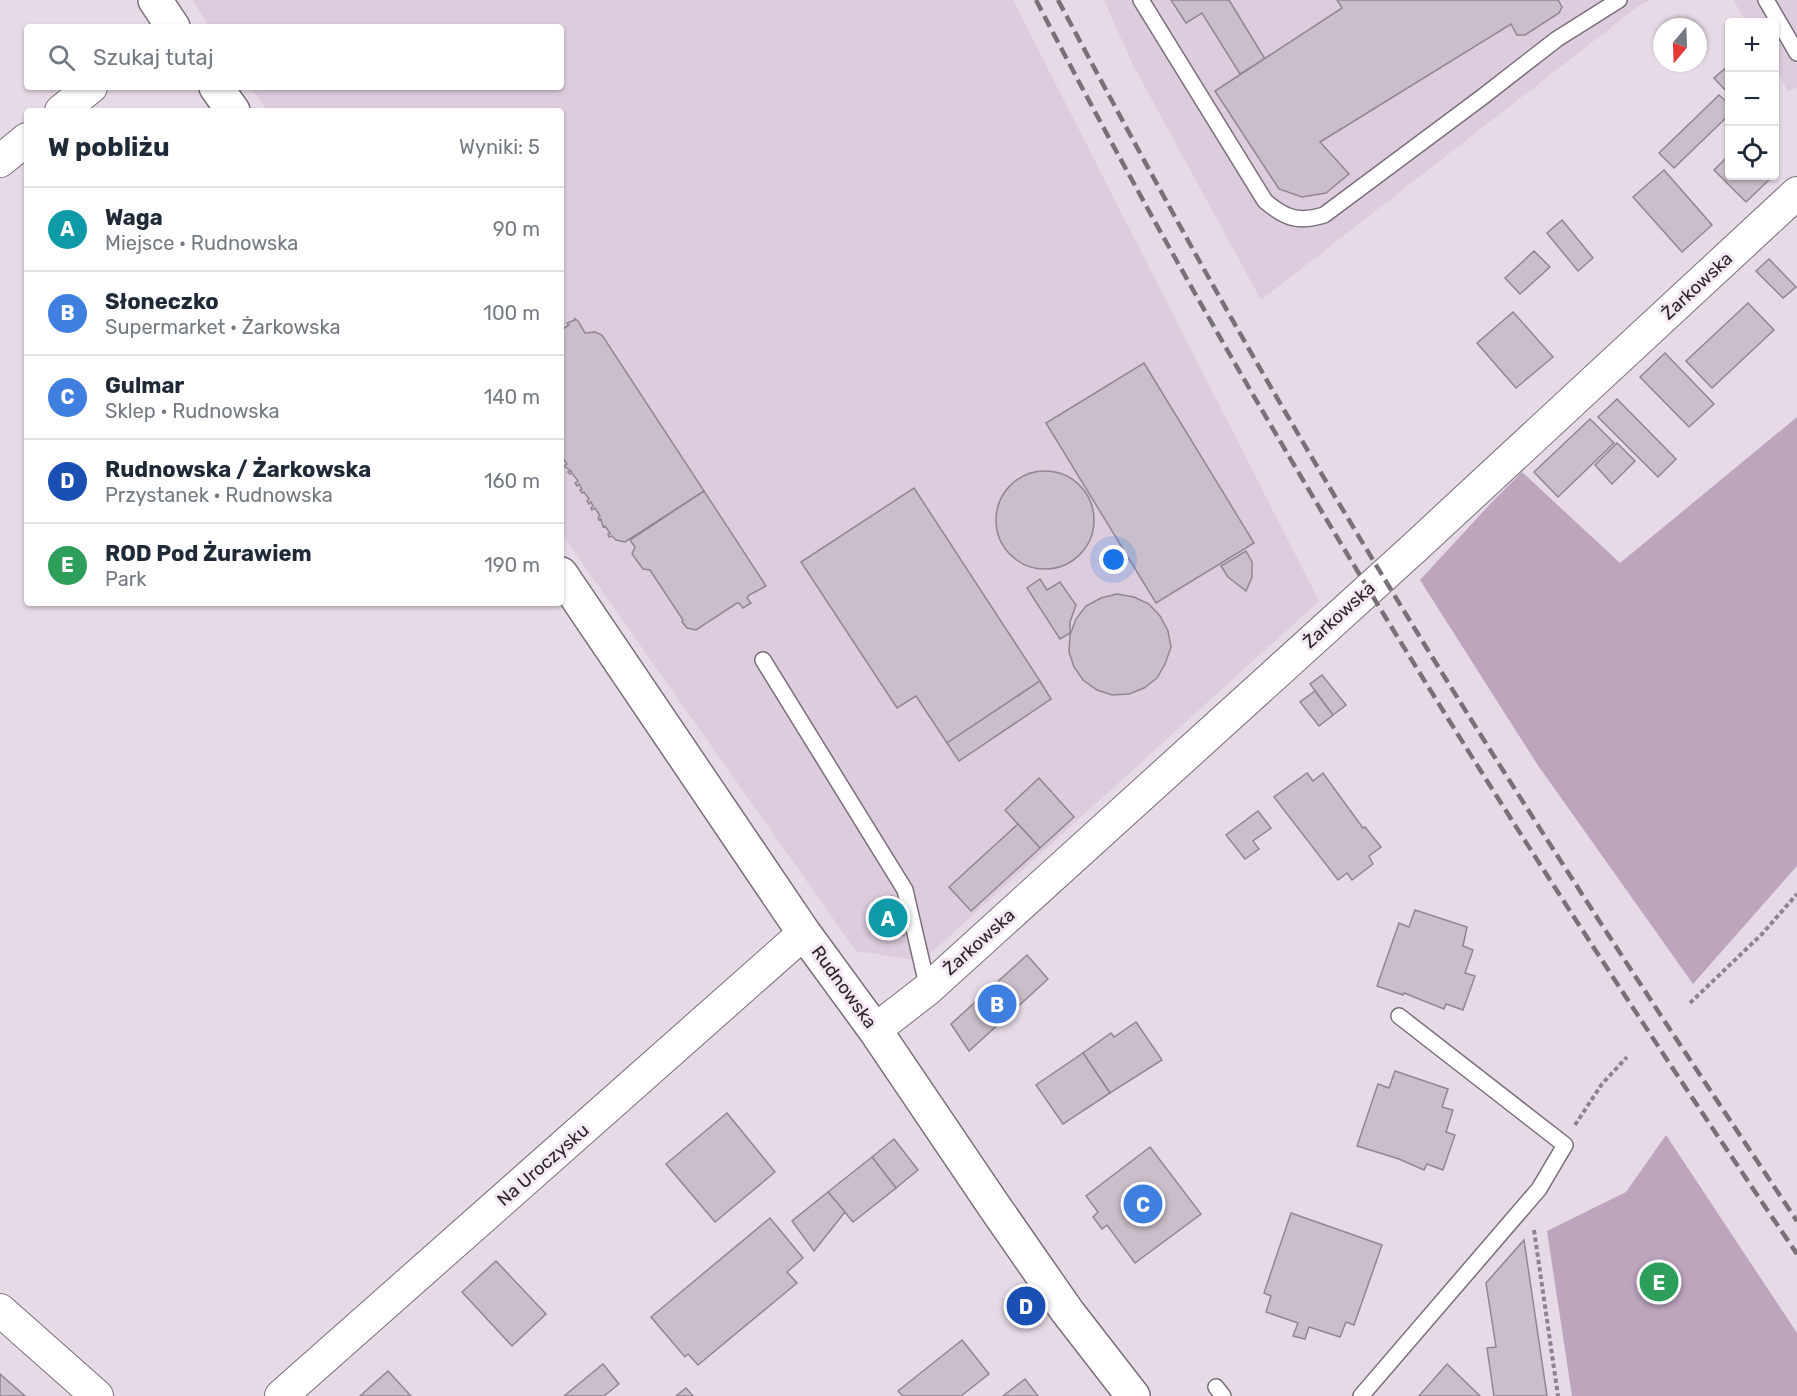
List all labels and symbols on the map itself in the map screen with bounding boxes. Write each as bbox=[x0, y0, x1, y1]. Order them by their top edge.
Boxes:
north arrow bbox=[1653, 18, 1707, 72]
street label: Żarkowska bbox=[1657, 248, 1737, 324]
your location bbox=[1099, 545, 1128, 574]
street label: Żarkowska bbox=[1299, 577, 1379, 653]
pin: A bbox=[868, 896, 908, 940]
street label: Żarkowska bbox=[939, 904, 1019, 980]
street label: Rudnowska bbox=[807, 941, 881, 1033]
pin: B bbox=[978, 982, 1016, 1026]
street label: Na Uroczysku bbox=[493, 1119, 593, 1211]
pin: C bbox=[1124, 1182, 1162, 1226]
pin: E bbox=[1640, 1260, 1678, 1304]
pin: D bbox=[1006, 1284, 1046, 1328]

